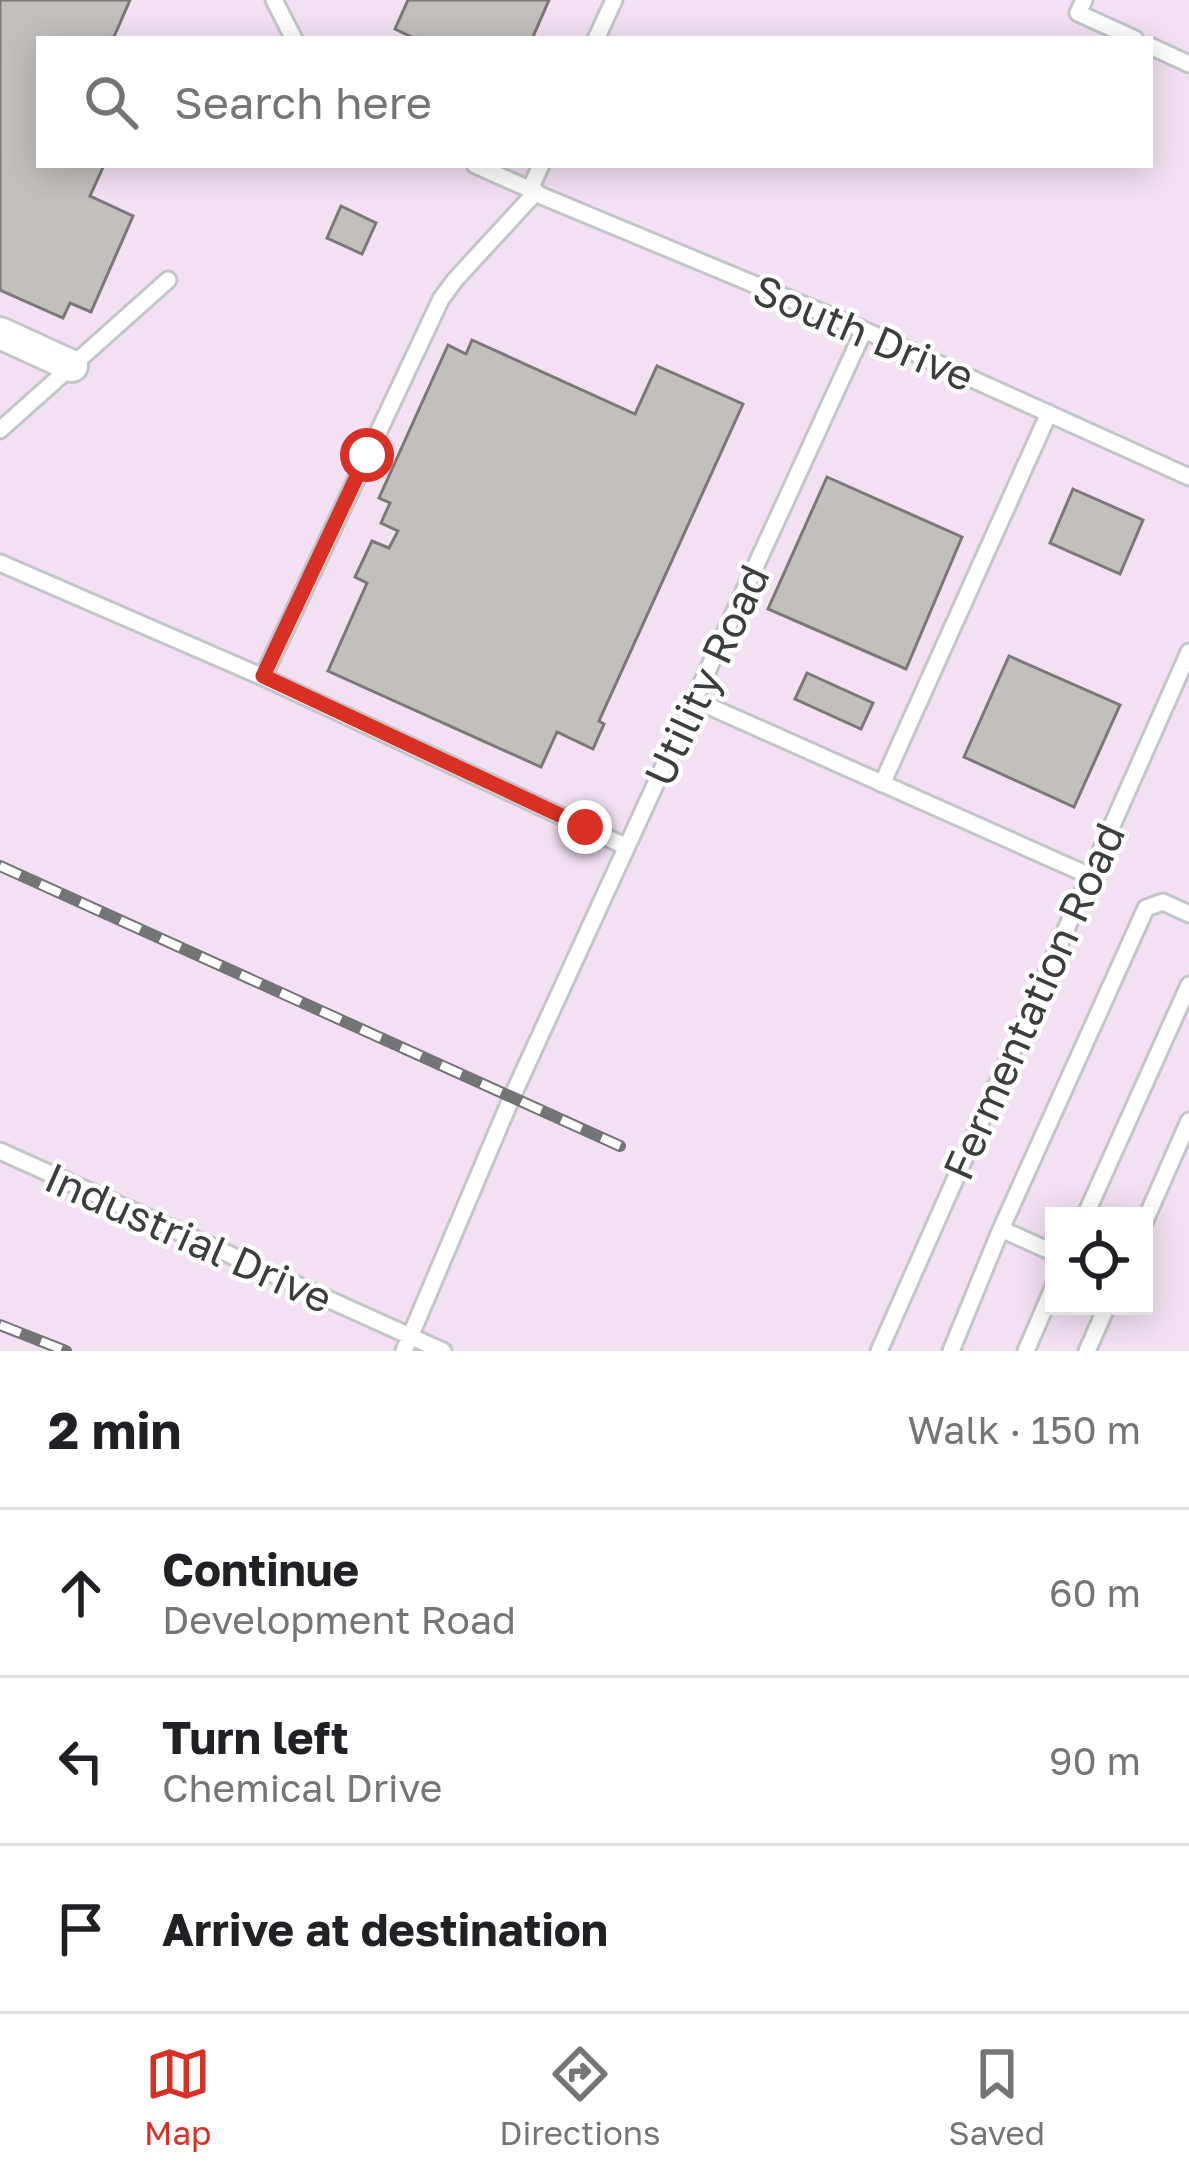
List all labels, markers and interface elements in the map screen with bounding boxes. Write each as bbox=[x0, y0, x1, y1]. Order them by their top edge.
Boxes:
search box bbox=[36, 36, 1153, 168]
icon: search bbox=[78, 69, 144, 135]
text: Search here bbox=[174, 75, 432, 129]
street label: South Drive bbox=[746, 263, 982, 401]
route start bbox=[340, 428, 394, 482]
street label: Utility Road bbox=[633, 557, 779, 793]
route end bbox=[558, 800, 612, 854]
street label: Fermentation Road bbox=[932, 815, 1134, 1187]
street label: Industrial Drive bbox=[38, 1151, 340, 1323]
map controls bbox=[1045, 1207, 1153, 1315]
button: locate bbox=[1045, 1207, 1153, 1315]
text: 2 min bbox=[48, 1399, 181, 1460]
text: Walk · 150 m bbox=[907, 1406, 1141, 1453]
text: Continue bbox=[162, 1542, 359, 1596]
icon: ahead bbox=[48, 1560, 114, 1626]
text: 60 m bbox=[1049, 1569, 1141, 1616]
text: Development Road bbox=[162, 1596, 516, 1643]
text: Turn left bbox=[162, 1710, 349, 1764]
icon: left bbox=[48, 1728, 114, 1794]
text: 90 m bbox=[1049, 1737, 1141, 1784]
text: Chemical Drive bbox=[162, 1764, 442, 1811]
icon: arrive bbox=[48, 1896, 114, 1962]
text: Arrive at destination bbox=[162, 1902, 608, 1956]
tab: Map bbox=[144, 2041, 211, 2152]
tab: Directions bbox=[499, 2041, 661, 2152]
tab: Saved bbox=[949, 2041, 1045, 2152]

